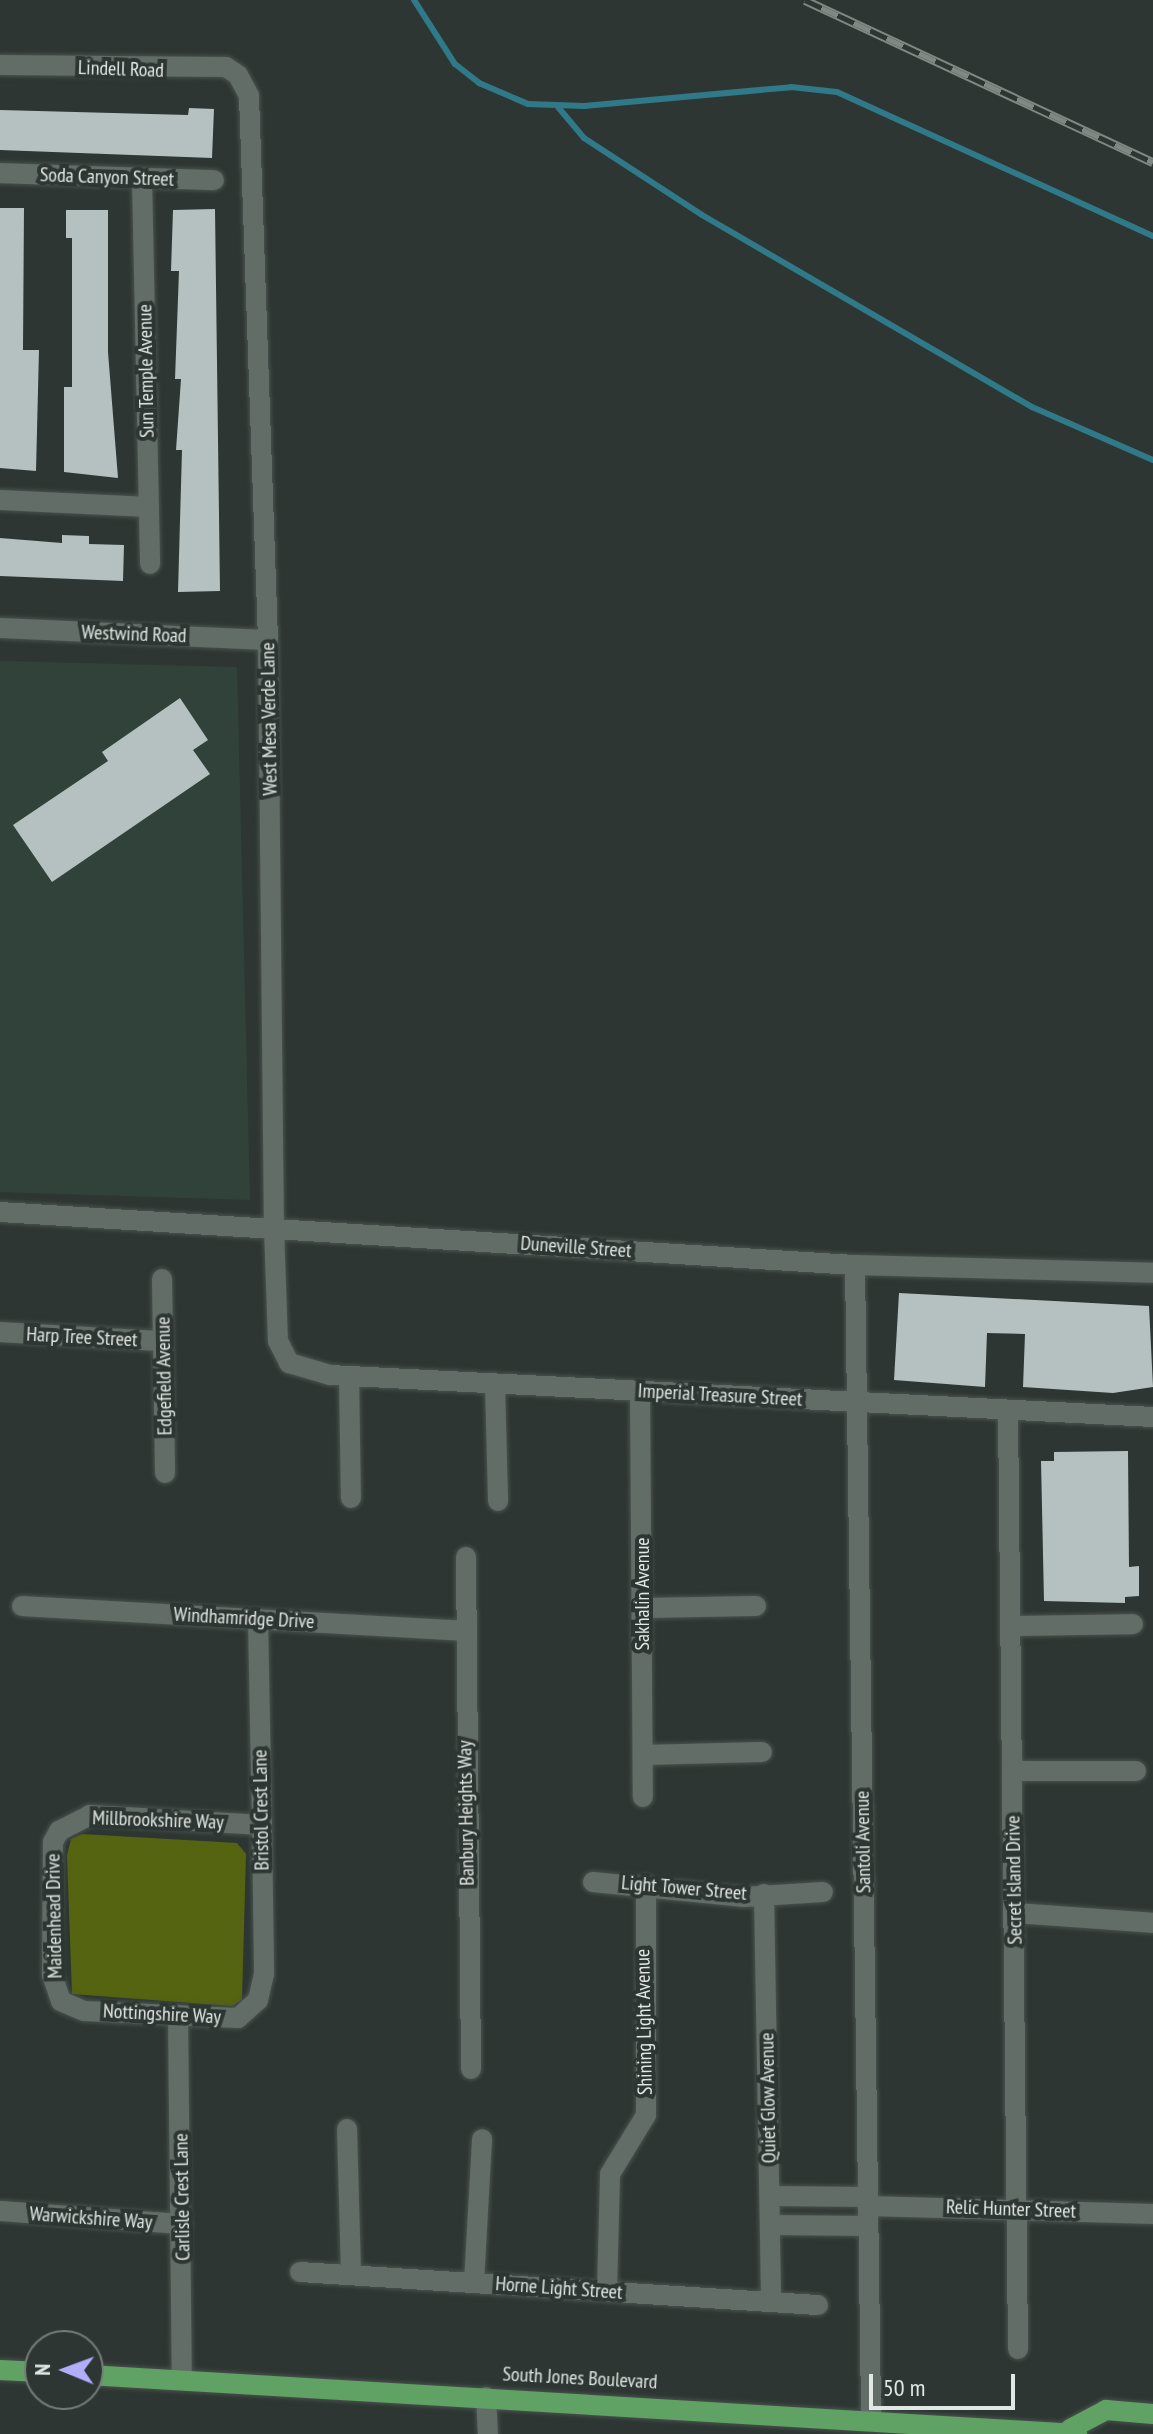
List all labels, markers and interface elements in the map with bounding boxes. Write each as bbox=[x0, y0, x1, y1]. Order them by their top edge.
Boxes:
street label: Lindell Road bbox=[78, 56, 164, 82]
street label: Soda Canyon Street bbox=[39, 163, 175, 191]
street label: Sun Temple Avenue bbox=[133, 303, 159, 439]
street label: Westwind Road bbox=[81, 620, 187, 648]
street label: West Mesa Verde Lane bbox=[256, 642, 282, 796]
street label: Duneville Street bbox=[520, 1231, 632, 1263]
street label: Edgefield Avenue bbox=[151, 1316, 177, 1436]
street label: Harp Tree Street bbox=[26, 1322, 138, 1352]
street label: Imperial Treasure Street bbox=[637, 1379, 803, 1411]
street label: Sakhalin Avenue bbox=[630, 1537, 654, 1651]
street label: Windhamridge Drive bbox=[173, 1602, 315, 1634]
street label: Banbury Heights Way bbox=[453, 1740, 479, 1886]
street label: Bristol Crest Lane bbox=[248, 1749, 274, 1871]
street label: Santoli Avenue bbox=[850, 1790, 876, 1894]
street label: Millbrookshire Way bbox=[92, 1806, 224, 1834]
street label: Secret Island Drive bbox=[1001, 1815, 1027, 1945]
street label: Maidenhead Drive bbox=[41, 1853, 67, 1979]
street label: Light Tower Street bbox=[620, 1871, 748, 1905]
street label: Shining Light Avenue bbox=[631, 1948, 657, 2096]
street label: Nottingshire Way bbox=[102, 1999, 222, 2029]
street label: Quiet Glow Avenue bbox=[755, 2032, 781, 2164]
street label: Carlisle Crest Lane bbox=[169, 2133, 195, 2261]
street label: Relic Hunter Street bbox=[945, 2195, 1077, 2223]
street label: Warwickshire Way bbox=[29, 2202, 153, 2234]
street label: Horne Light Street bbox=[495, 2272, 623, 2304]
north arrow bbox=[24, 2330, 104, 2410]
scale bar bbox=[873, 2358, 1019, 2408]
street label: South Jones Boulevard bbox=[502, 2362, 658, 2394]
text: N bbox=[28, 2363, 56, 2376]
text: 50 m bbox=[883, 2372, 925, 2403]

